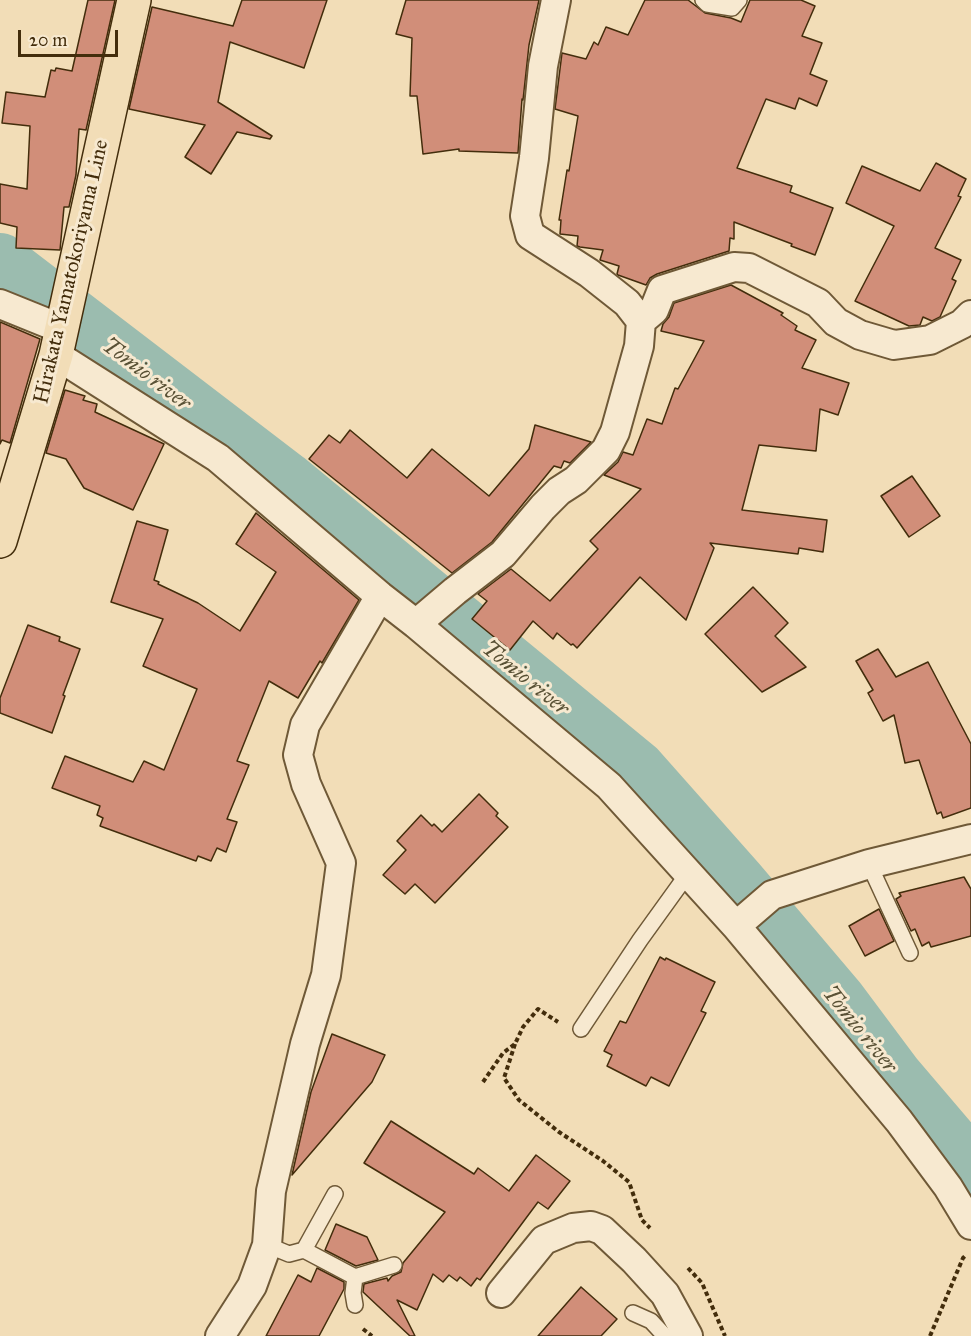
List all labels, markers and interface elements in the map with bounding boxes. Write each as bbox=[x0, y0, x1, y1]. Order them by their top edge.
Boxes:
scale bar bbox=[21, 18, 122, 56]
text: 20 m bbox=[29, 29, 67, 51]
street label: Hirakata Yamatokoriyama Line bbox=[29, 138, 115, 406]
water label: Tomio river bbox=[96, 333, 196, 417]
water label: Tomio river bbox=[476, 636, 574, 722]
water label: Tomio river bbox=[816, 981, 902, 1079]

